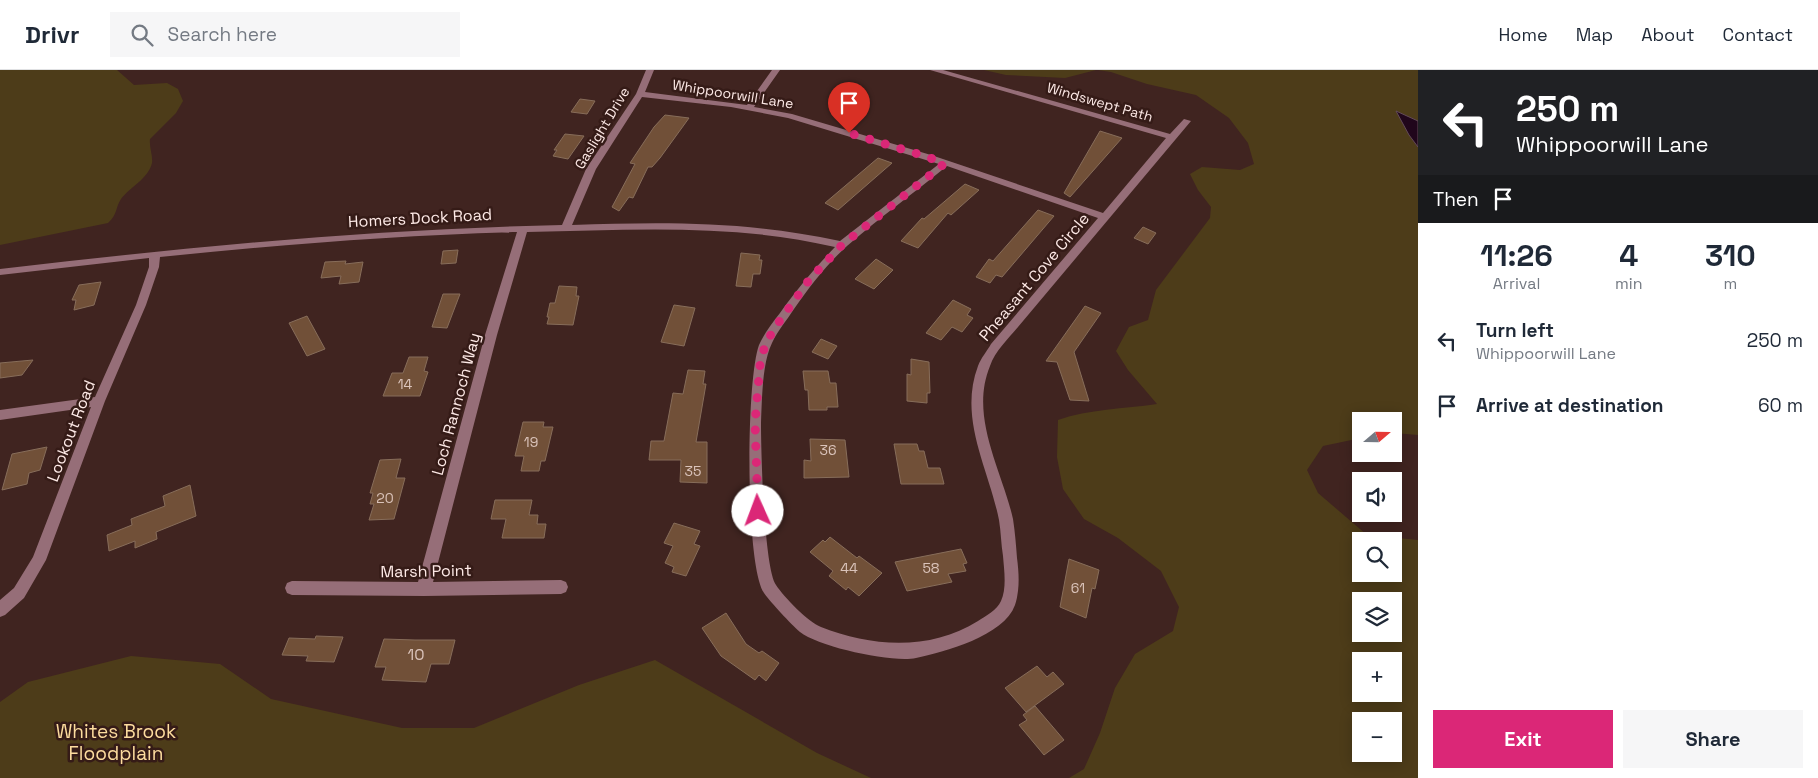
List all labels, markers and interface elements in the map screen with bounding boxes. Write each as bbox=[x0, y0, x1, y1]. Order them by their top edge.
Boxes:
search box bbox=[110, 12, 460, 57]
text: Drivr bbox=[25, 19, 80, 50]
icon: search bbox=[128, 21, 156, 49]
text: Search here bbox=[168, 22, 277, 47]
text: Home bbox=[1499, 23, 1548, 46]
text: Map bbox=[1576, 23, 1613, 46]
text: About bbox=[1641, 23, 1695, 46]
text: Contact bbox=[1723, 23, 1793, 46]
street label: Whippoorwill Lane bbox=[671, 76, 795, 112]
street label: Windswept Path bbox=[1045, 78, 1155, 126]
pin bbox=[828, 82, 870, 133]
street label: Gaslight Drive bbox=[570, 84, 634, 172]
text: 250 m bbox=[1516, 87, 1619, 131]
icon: arrive bbox=[835, 89, 863, 117]
icon: left bbox=[1433, 90, 1498, 155]
text: Whippoorwill Lane bbox=[1516, 130, 1709, 158]
icon: arrive bbox=[1489, 185, 1517, 213]
text: Then bbox=[1433, 187, 1479, 212]
street label: Homers Dock Road bbox=[348, 204, 492, 232]
street label: Pheasant Cove Circle bbox=[974, 208, 1094, 346]
text: 11:26 bbox=[1480, 236, 1553, 275]
text: 4 bbox=[1619, 236, 1638, 275]
text: 310 bbox=[1705, 236, 1756, 275]
text: Arrival bbox=[1493, 273, 1540, 294]
text: min bbox=[1615, 273, 1643, 294]
text: m bbox=[1723, 273, 1737, 294]
text: Turn left bbox=[1476, 318, 1554, 343]
icon: left bbox=[1433, 327, 1461, 355]
text: 250 m bbox=[1747, 328, 1803, 353]
street label: Loch Rannoch Way bbox=[427, 330, 485, 478]
text: Whippoorwill Lane bbox=[1476, 343, 1616, 364]
house number: 14 bbox=[398, 375, 413, 393]
street label: Lookout Road bbox=[42, 377, 100, 485]
icon: arrive bbox=[1433, 392, 1461, 420]
text: Arrive at destination bbox=[1476, 393, 1664, 418]
text: 60 m bbox=[1758, 393, 1803, 418]
north arrow bbox=[1352, 412, 1402, 462]
map controls bbox=[1352, 412, 1402, 762]
house number: 19 bbox=[524, 433, 538, 451]
house number: 36 bbox=[819, 441, 837, 459]
house number: 35 bbox=[685, 462, 701, 480]
button: sound bbox=[1352, 472, 1402, 522]
position arrow bbox=[731, 484, 783, 536]
house number: 20 bbox=[376, 489, 394, 507]
button: search bbox=[1352, 532, 1402, 582]
house number: 44 bbox=[840, 559, 858, 577]
house number: 58 bbox=[922, 559, 940, 577]
street label: Marsh Point bbox=[380, 560, 472, 582]
house number: 61 bbox=[1071, 579, 1085, 597]
button: layers bbox=[1352, 592, 1402, 642]
house number: 10 bbox=[408, 644, 424, 665]
button: + bbox=[1352, 652, 1402, 702]
button: Exit bbox=[1433, 710, 1613, 768]
button: Share bbox=[1623, 710, 1803, 768]
button: − bbox=[1352, 712, 1402, 762]
park label: Whites Brook Floodplain bbox=[56, 719, 176, 766]

